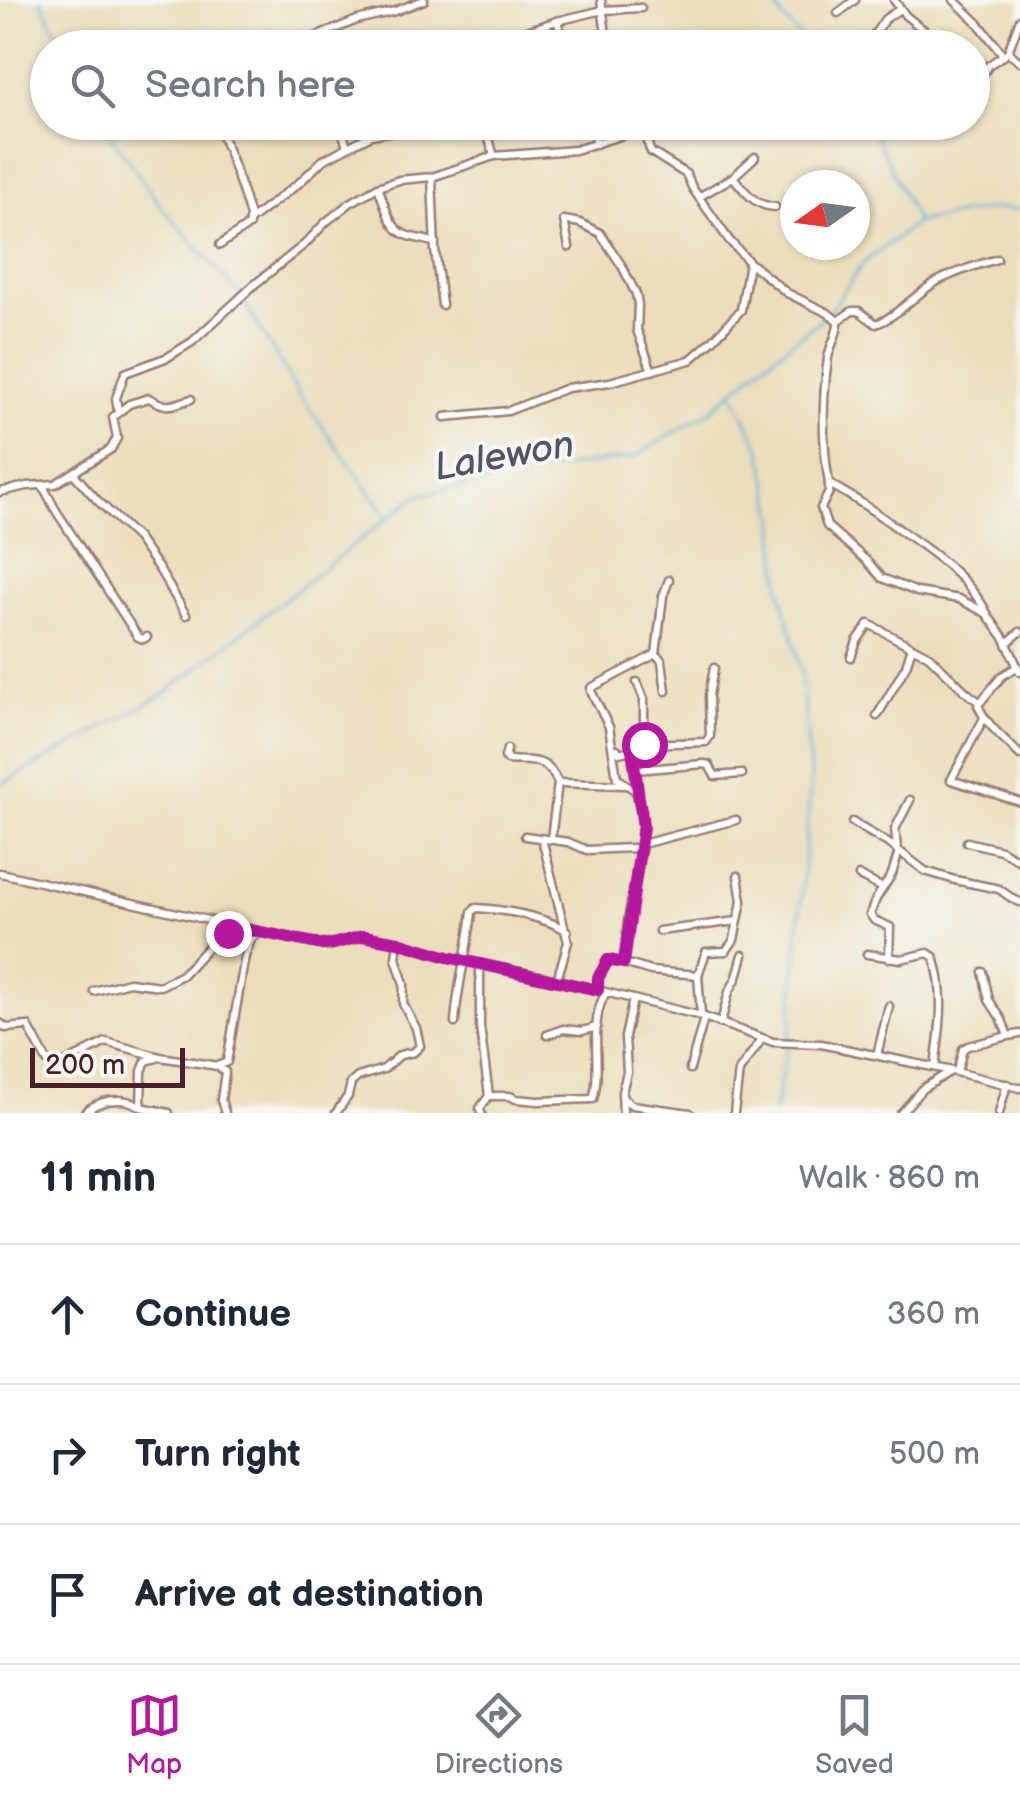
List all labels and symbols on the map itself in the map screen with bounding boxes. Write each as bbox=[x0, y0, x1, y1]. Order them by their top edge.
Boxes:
north arrow bbox=[780, 170, 870, 260]
water label: Lalewon bbox=[431, 422, 578, 491]
route start bbox=[622, 722, 668, 768]
route end bbox=[206, 911, 252, 957]
scale bar bbox=[30, 1043, 185, 1088]

